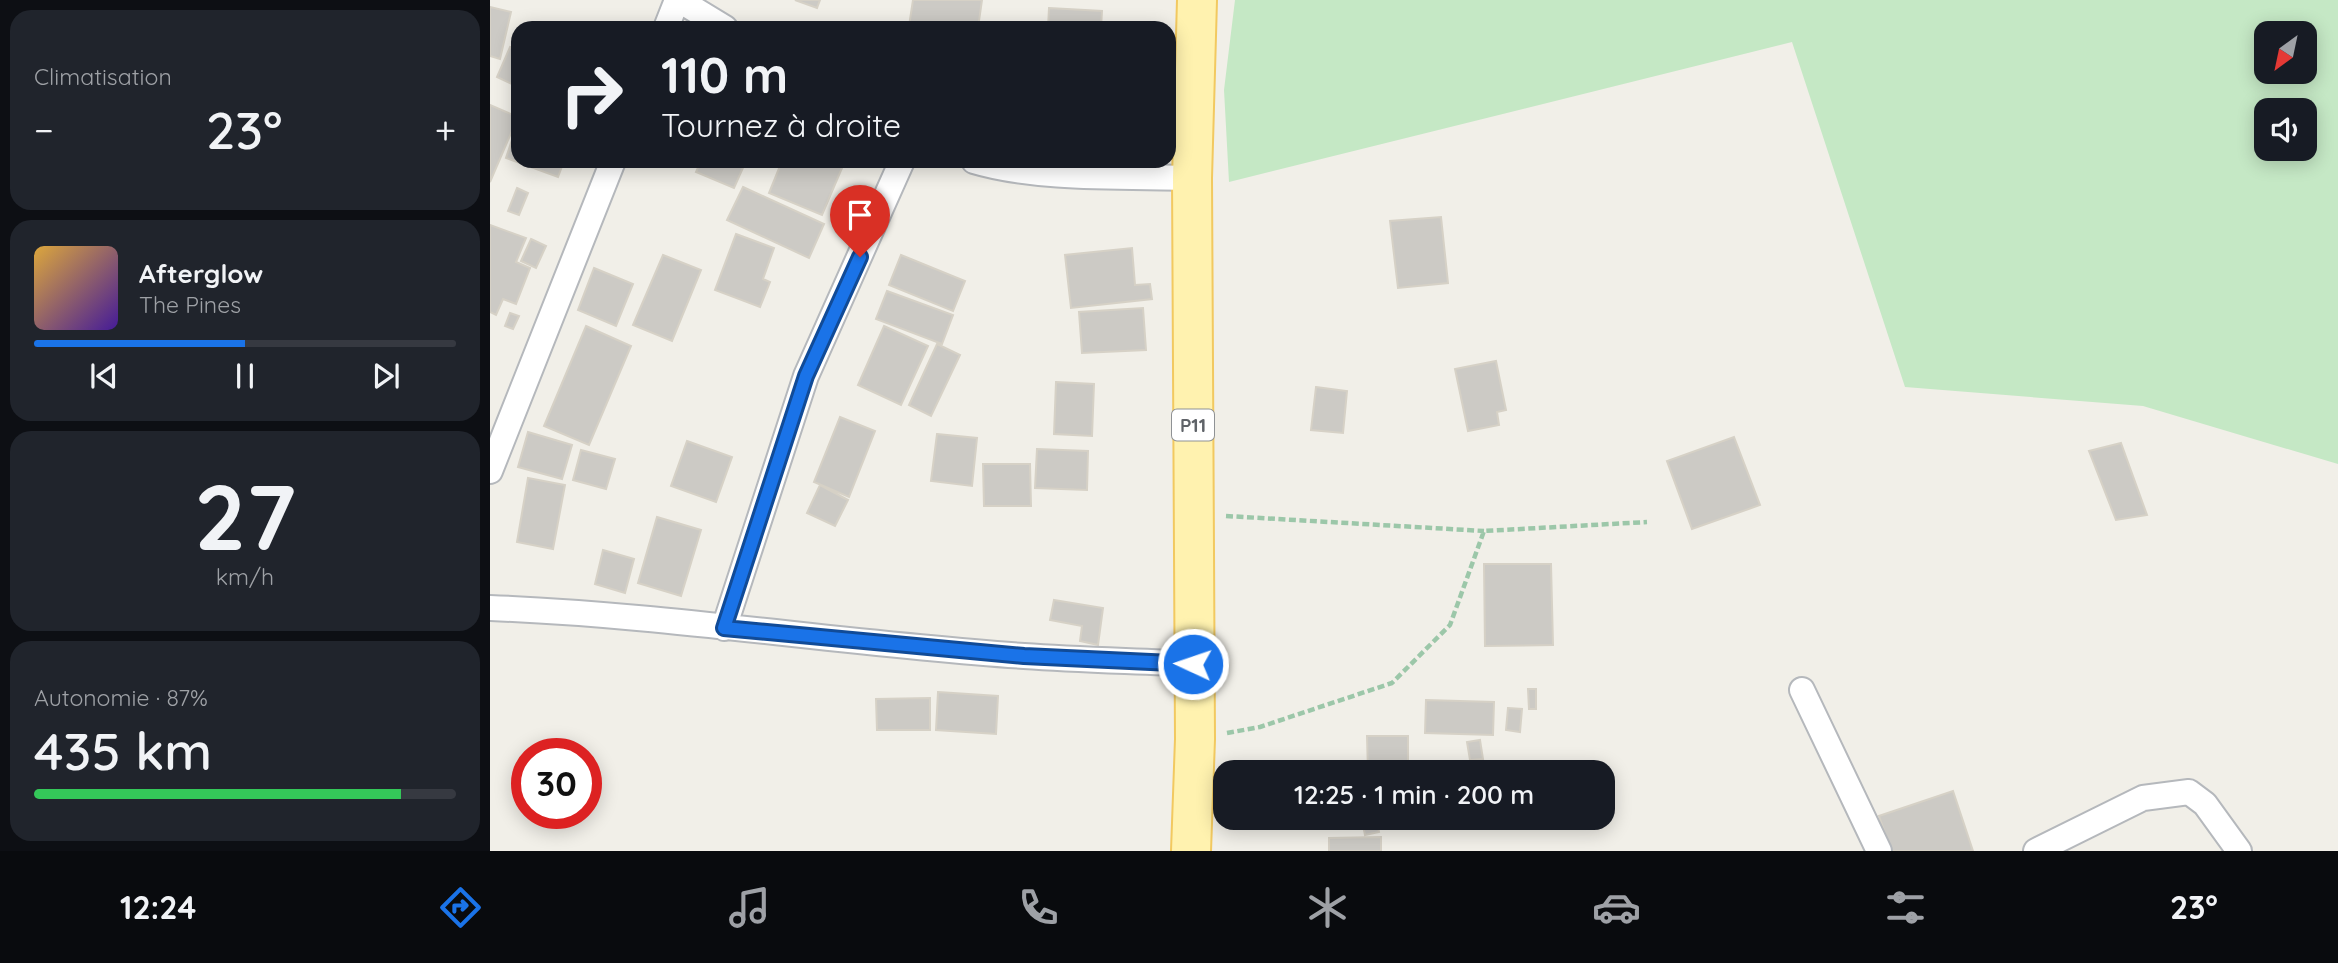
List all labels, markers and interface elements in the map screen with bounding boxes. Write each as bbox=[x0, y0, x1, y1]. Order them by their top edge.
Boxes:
north arrow bbox=[2254, 21, 2317, 84]
map controls bbox=[2254, 21, 2317, 161]
text: 110 m bbox=[661, 44, 788, 105]
icon: right bbox=[546, 49, 637, 140]
text: Climatisation bbox=[34, 62, 172, 91]
text: 23° bbox=[206, 97, 282, 162]
button: sound bbox=[2254, 98, 2317, 161]
text: Tournez à droite bbox=[661, 105, 901, 145]
text: − bbox=[34, 106, 54, 154]
text: + bbox=[435, 106, 456, 154]
pin bbox=[830, 185, 890, 257]
icon: arrive bbox=[841, 196, 879, 234]
text: Afterglow bbox=[139, 257, 263, 290]
text: The Pines bbox=[139, 290, 241, 319]
icon: previous bbox=[85, 357, 123, 395]
icon: pause bbox=[226, 357, 264, 395]
icon: next bbox=[367, 357, 405, 395]
road number: P11 bbox=[1172, 410, 1214, 440]
text: 27 bbox=[194, 459, 296, 573]
text: km/h bbox=[216, 562, 274, 591]
position arrow bbox=[1156, 627, 1230, 701]
text: Autonomie · 87% bbox=[34, 683, 208, 712]
text: 435 km bbox=[34, 718, 212, 783]
speed limit sign: 30 bbox=[511, 738, 602, 829]
text: 12:25 · 1 min · 200 m bbox=[1294, 778, 1534, 811]
icon: directions bbox=[436, 883, 485, 932]
icon: music bbox=[725, 883, 774, 932]
icon: phone bbox=[1014, 883, 1063, 932]
icon: climate bbox=[1303, 883, 1352, 932]
icon: car bbox=[1592, 883, 1641, 932]
icon: filters bbox=[1881, 883, 1930, 932]
text: 12:24 bbox=[120, 887, 196, 927]
text: 23° bbox=[2170, 887, 2218, 927]

